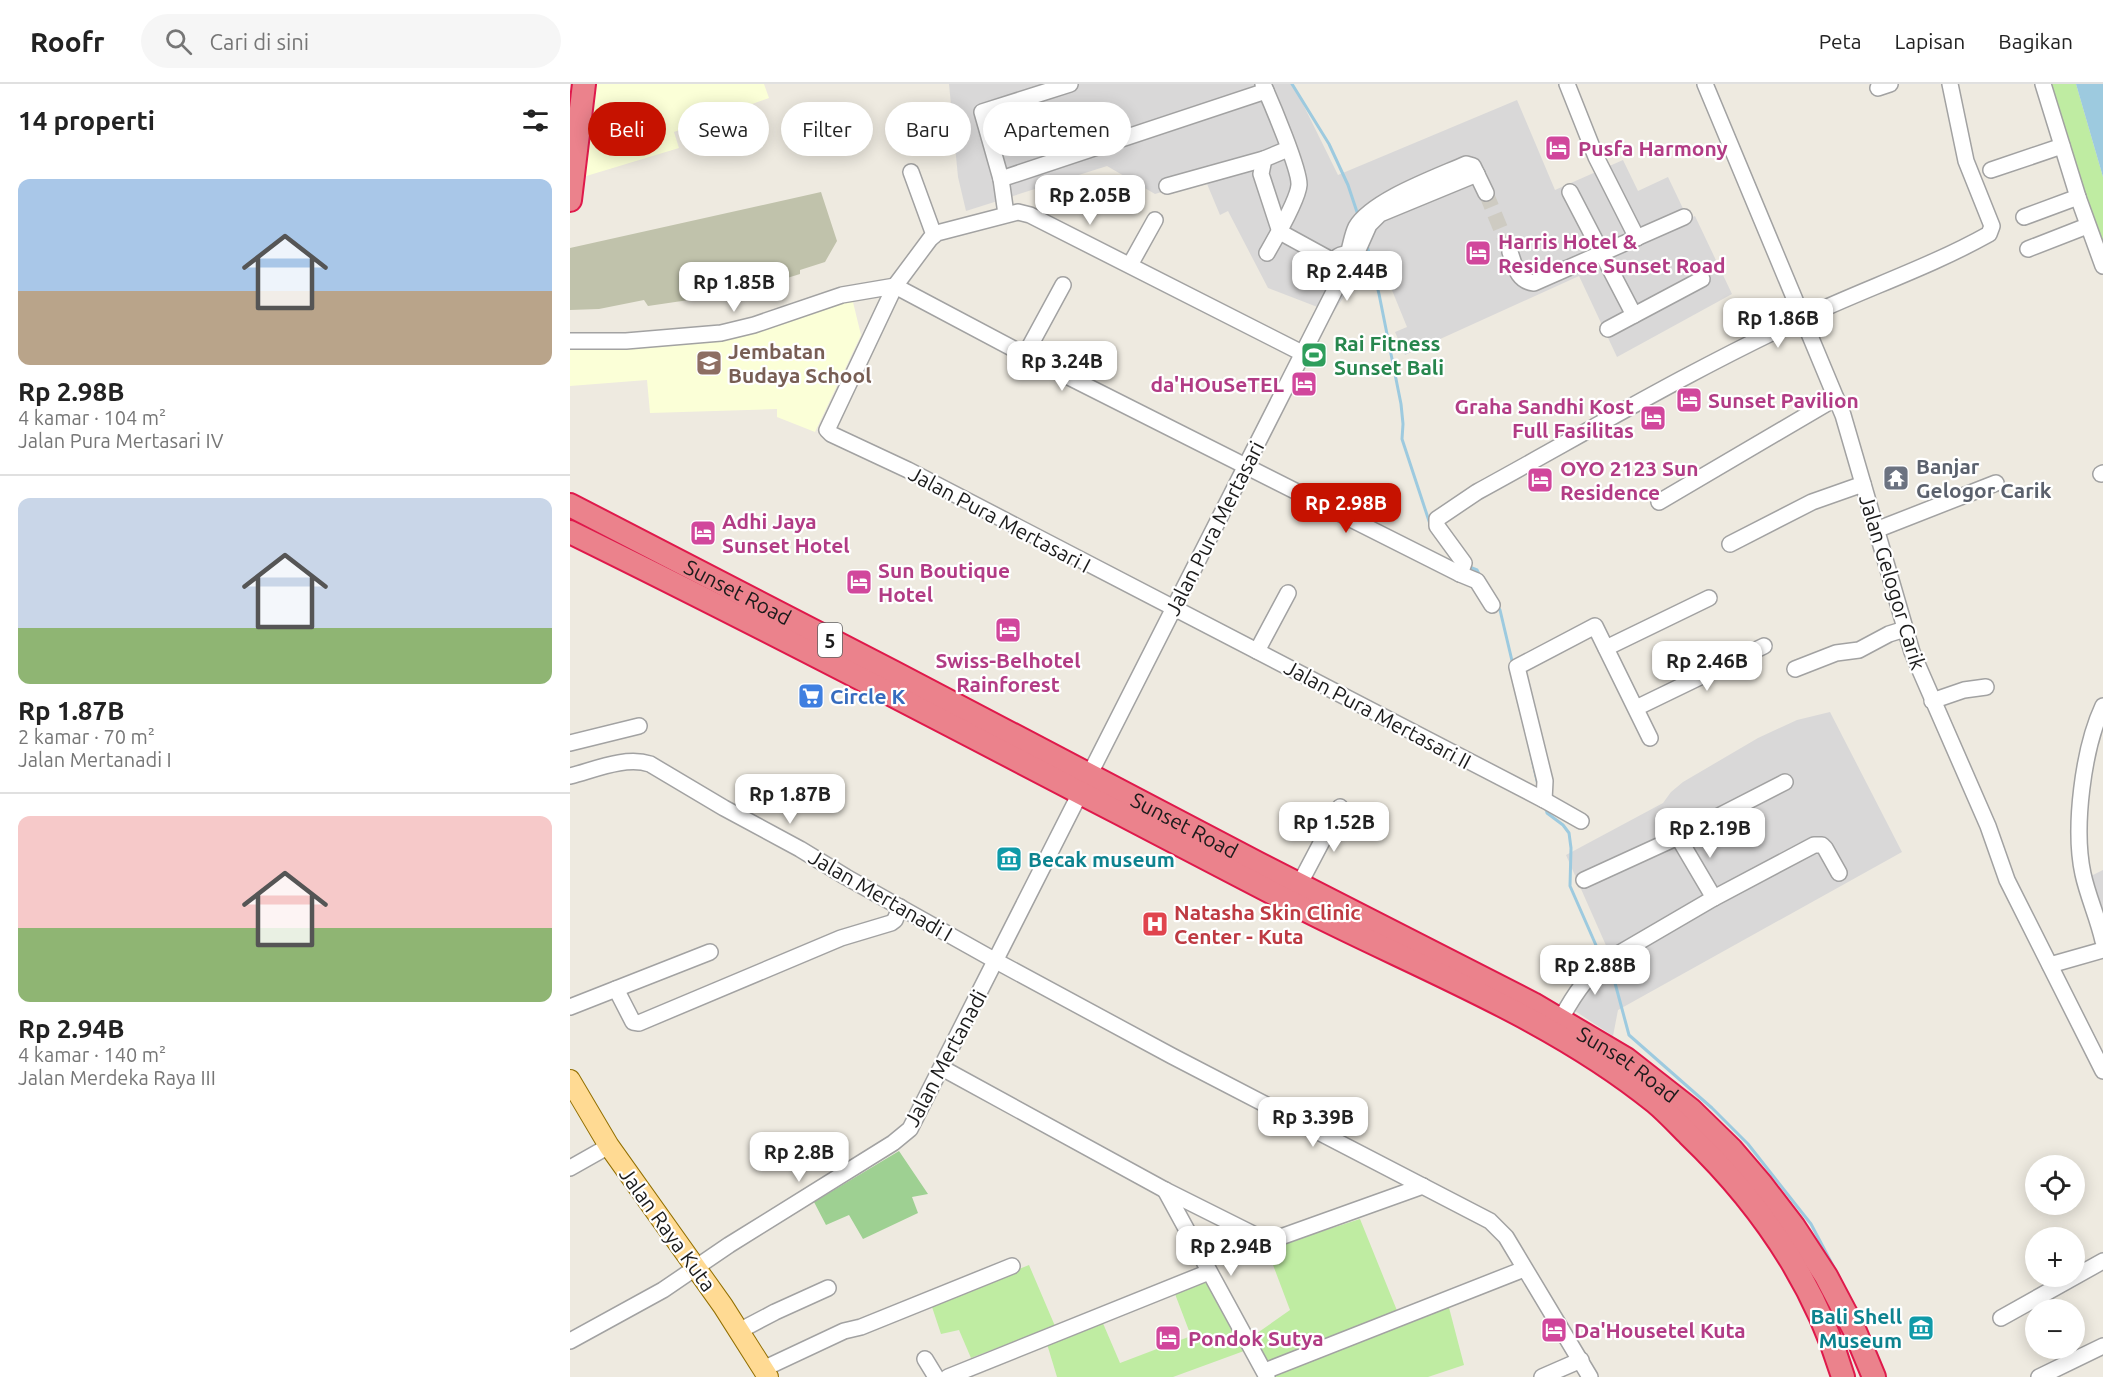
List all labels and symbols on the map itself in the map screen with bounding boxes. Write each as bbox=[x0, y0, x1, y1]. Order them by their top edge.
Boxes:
hotel icon: Pusfa Harmony bbox=[1543, 133, 1573, 163]
place label: Pusfa Harmony bbox=[1578, 136, 1728, 160]
pin: Rp 2.05B bbox=[1028, 175, 1152, 226]
place label: Harris Hotel & Residence Sunset Road bbox=[1498, 229, 1726, 277]
hotel icon: Harris Hotel & Residence Sunset Road bbox=[1463, 238, 1493, 268]
pin: Rp 2.44B bbox=[1285, 251, 1409, 302]
pin: Rp 1.85B bbox=[672, 262, 796, 313]
pin: Rp 1.86B bbox=[1716, 298, 1840, 349]
place label: Rai Fitness Sunset Bali bbox=[1334, 331, 1444, 379]
place label: Jembatan Budaya School bbox=[728, 339, 872, 387]
sports icon: Rai Fitness Sunset Bali bbox=[1299, 340, 1329, 370]
pin: Rp 3.24B bbox=[1000, 341, 1124, 392]
school or university icon: Jembatan Budaya School bbox=[694, 348, 724, 378]
hotel icon: da'HOuSeTEL bbox=[1289, 369, 1319, 399]
place label: da'HOuSeTEL bbox=[1150, 372, 1284, 396]
hotel icon: Sunset Pavilion bbox=[1674, 385, 1704, 415]
place label: Sunset Pavilion bbox=[1708, 388, 1859, 412]
place label: Graha Sandhi Kost Full Fasilitas bbox=[1455, 394, 1634, 442]
hotel icon: Graha Sandhi Kost Full Fasilitas bbox=[1638, 403, 1668, 433]
street label: Jalan Pura Mertasari bbox=[1160, 437, 1268, 619]
place label: Banjar Gelogor Carik bbox=[1916, 454, 2052, 502]
place label: OYO 2123 Sun Residence bbox=[1560, 456, 1699, 504]
street label: Jalan Pura Mertasari I bbox=[905, 461, 1095, 577]
temple icon: Banjar Gelogor Carik bbox=[1881, 463, 1911, 493]
hotel icon: OYO 2123 Sun Residence bbox=[1525, 465, 1555, 495]
pin: Rp 2.98B bbox=[1284, 483, 1408, 534]
street label: Jalan Gelogor Carik bbox=[1855, 491, 1931, 673]
place label: Adhi Jaya Sunset Hotel bbox=[722, 509, 850, 557]
hotel icon: Adhi Jaya Sunset Hotel bbox=[688, 518, 718, 548]
street label: Sunset Road bbox=[680, 554, 795, 629]
place label: Sun Boutique Hotel bbox=[878, 558, 1010, 606]
hotel icon: Sun Boutique Hotel bbox=[844, 567, 874, 597]
hotel icon: Swiss-Belhotel Rainforest bbox=[993, 615, 1023, 645]
road number: 5 bbox=[818, 623, 842, 657]
pin: Rp 2.46B bbox=[1645, 641, 1769, 692]
place label: Swiss-Belhotel Rainforest bbox=[935, 648, 1081, 696]
street label: Jalan Pura Mertasari II bbox=[1281, 655, 1475, 773]
supermarket icon: Circle K bbox=[796, 681, 826, 711]
place label: Circle K bbox=[830, 684, 905, 708]
pin: Rp 1.87B bbox=[728, 774, 852, 825]
street label: Sunset Road bbox=[1127, 787, 1242, 863]
pin: Rp 1.52B bbox=[1272, 802, 1396, 853]
pin: Rp 2.19B bbox=[1648, 808, 1772, 859]
street label: Jalan Mertanadi I bbox=[805, 844, 957, 946]
museum icon: Becak museum bbox=[994, 844, 1024, 874]
place label: Becak museum bbox=[1028, 847, 1175, 871]
place label: Natasha Skin Clinic Center - Kuta bbox=[1174, 900, 1361, 948]
hospital icon: Natasha Skin Clinic Center - Kuta bbox=[1140, 909, 1170, 939]
pin: Rp 2.88B bbox=[1533, 945, 1657, 996]
street label: Jalan Mertanadi bbox=[899, 986, 991, 1130]
street label: Sunset Road bbox=[1573, 1021, 1683, 1107]
pin: Rp 3.39B bbox=[1251, 1097, 1375, 1148]
pin: Rp 2.8B bbox=[744, 1132, 854, 1183]
street label: Jalan Raya Kuta bbox=[615, 1162, 721, 1296]
pin: Rp 2.94B bbox=[1169, 1226, 1293, 1277]
place label: Bali Shell Museum bbox=[1810, 1304, 1902, 1352]
museum icon: Bali Shell Museum bbox=[1906, 1313, 1936, 1343]
hotel icon: Da'Housetel Kuta bbox=[1539, 1315, 1569, 1345]
place label: Da'Housetel Kuta bbox=[1574, 1318, 1746, 1342]
hotel icon: Pondok Sutya bbox=[1153, 1323, 1183, 1353]
place label: Pondok Sutya bbox=[1188, 1326, 1324, 1350]

